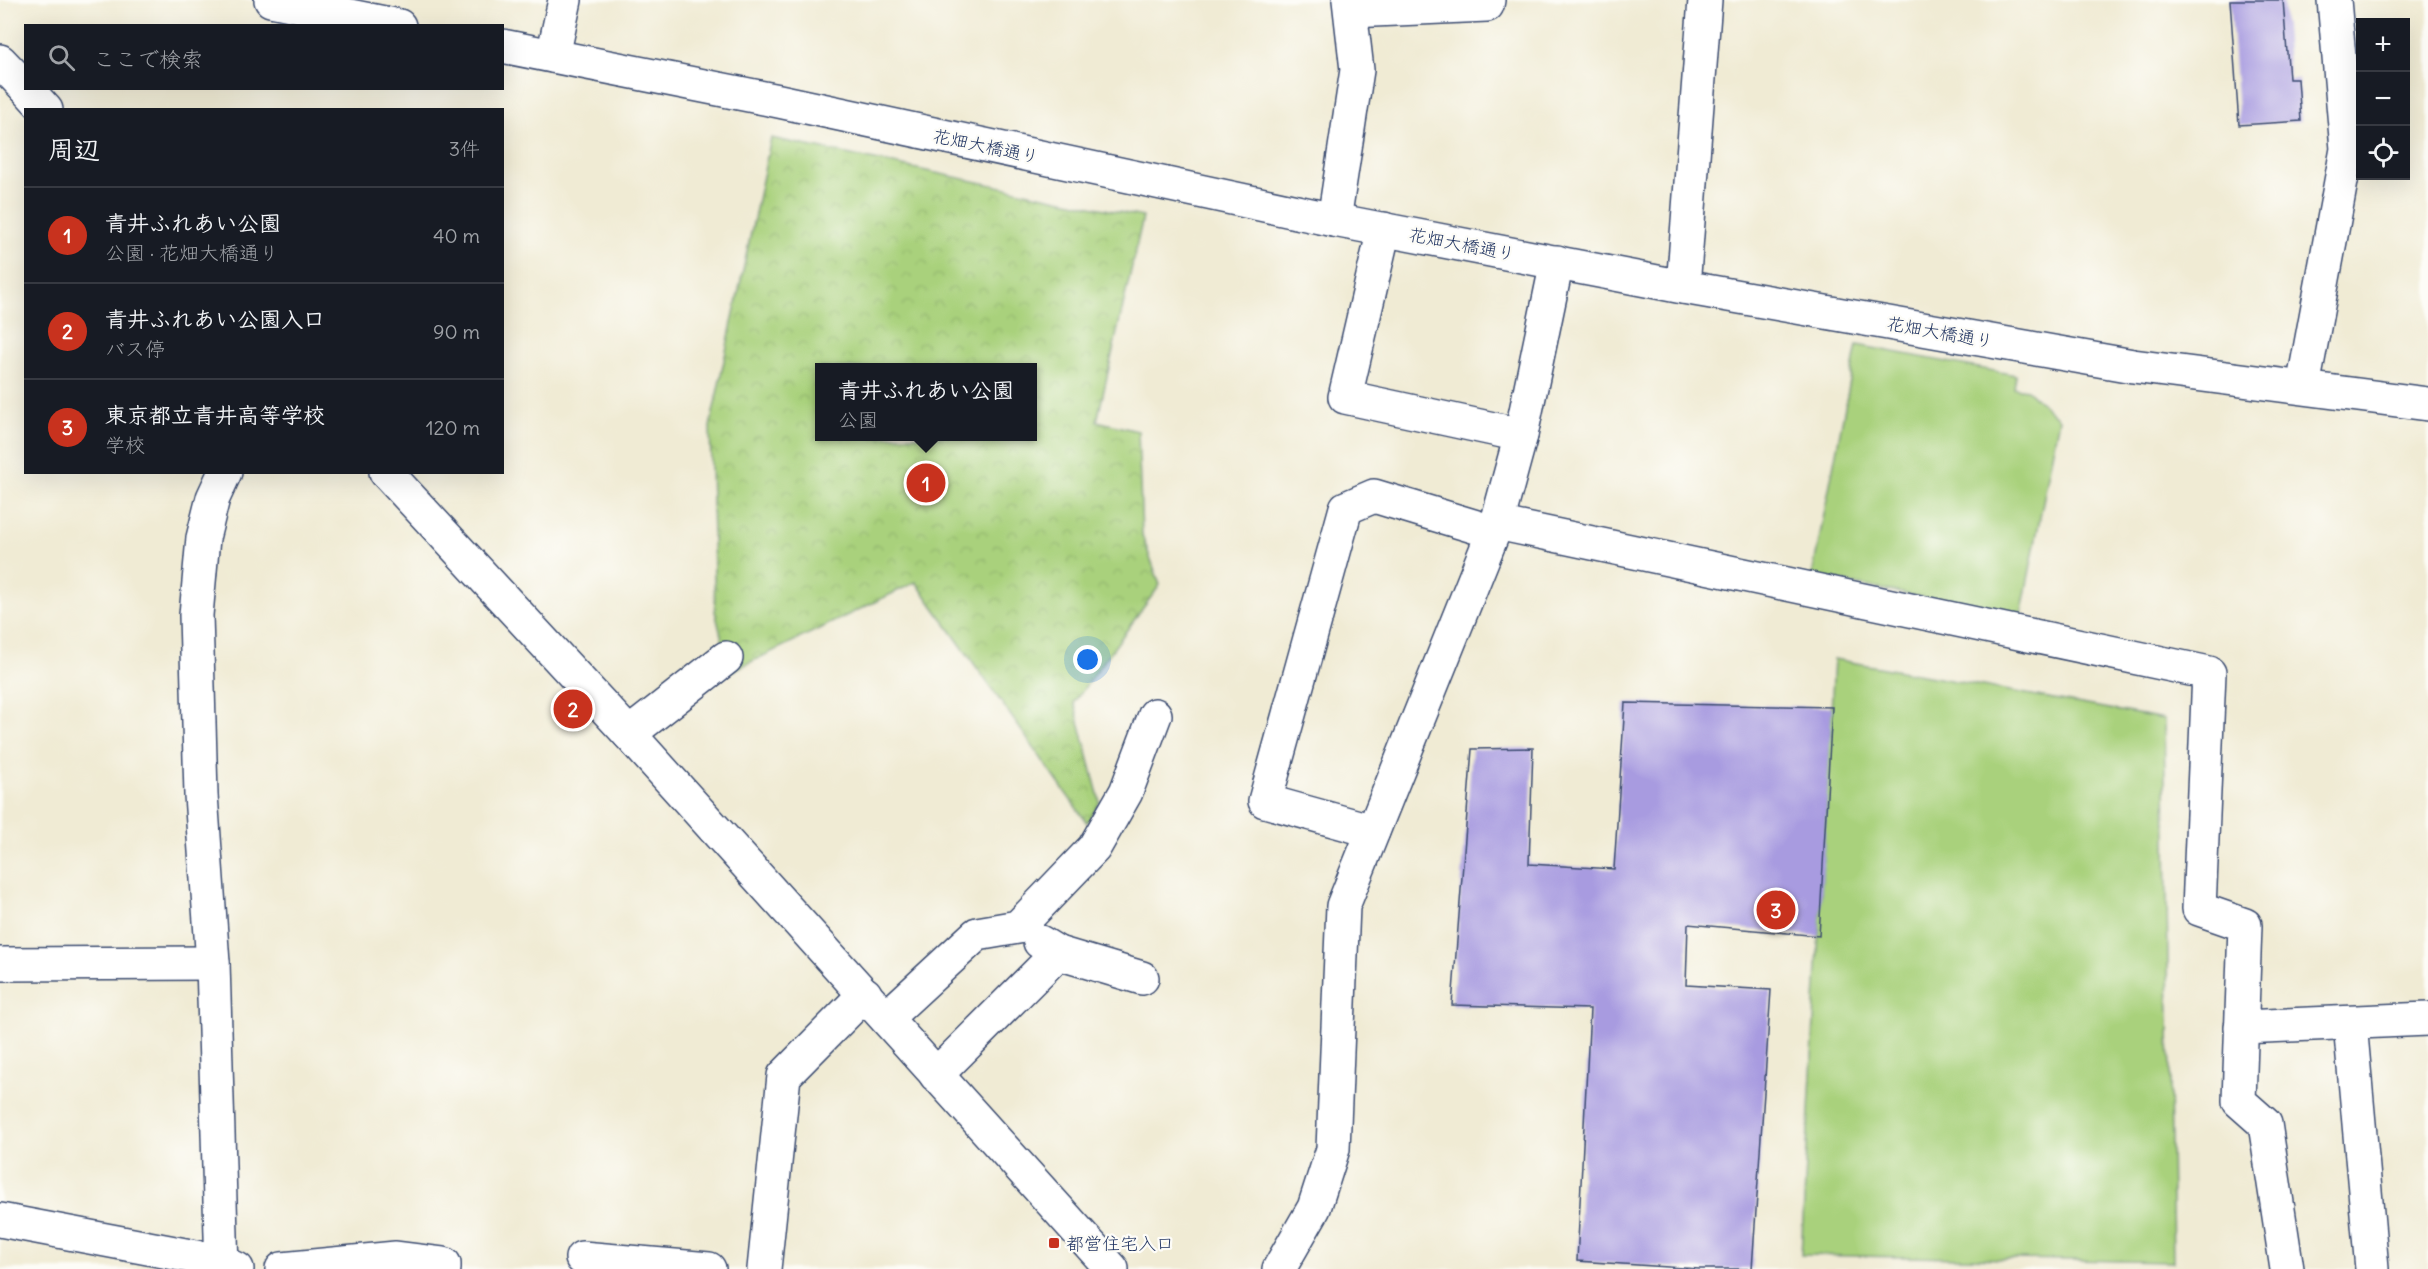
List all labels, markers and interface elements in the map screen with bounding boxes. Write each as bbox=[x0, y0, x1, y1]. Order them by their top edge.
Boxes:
map controls bbox=[2356, 18, 2410, 180]
button: + bbox=[2356, 18, 2410, 72]
search box bbox=[24, 24, 504, 90]
icon: search bbox=[45, 41, 78, 74]
text: ここで検索 bbox=[93, 45, 203, 73]
button: − bbox=[2356, 72, 2410, 126]
street label: 花畑大橋通り bbox=[931, 124, 1041, 168]
button: locate bbox=[2356, 126, 2410, 180]
text: 周辺 bbox=[48, 133, 100, 166]
text: 3件 bbox=[449, 136, 480, 161]
text: 青井ふれあい公園 bbox=[105, 209, 281, 237]
street label: 花畑大橋通り bbox=[1407, 222, 1517, 266]
text: 1 bbox=[64, 223, 71, 248]
text: 40 m bbox=[433, 223, 480, 248]
text: 公園 · 花畑大橋通り bbox=[105, 240, 279, 265]
text: 青井ふれあい公園入口 bbox=[105, 305, 325, 333]
street label: 花畑大橋通り bbox=[1885, 311, 1995, 353]
text: 2 bbox=[62, 319, 73, 344]
text: 90 m bbox=[433, 319, 480, 344]
text: バス停 bbox=[105, 336, 165, 361]
popup bbox=[815, 363, 1037, 441]
text: 青井ふれあい公園 bbox=[838, 376, 1014, 404]
text: 東京都立青井高等学校 bbox=[105, 401, 325, 429]
text: 公園 bbox=[838, 407, 878, 432]
text: 3 bbox=[62, 415, 73, 440]
text: 120 m bbox=[426, 415, 480, 440]
text: 学校 bbox=[105, 432, 145, 457]
pin: 1 bbox=[906, 460, 946, 506]
your location bbox=[1073, 645, 1102, 674]
pin: 2 bbox=[554, 686, 592, 732]
pin: 3 bbox=[1756, 888, 1796, 932]
place label: 都営住宅入口 bbox=[1066, 1232, 1174, 1255]
marker: 都営住宅入口 bbox=[1047, 1236, 1061, 1250]

